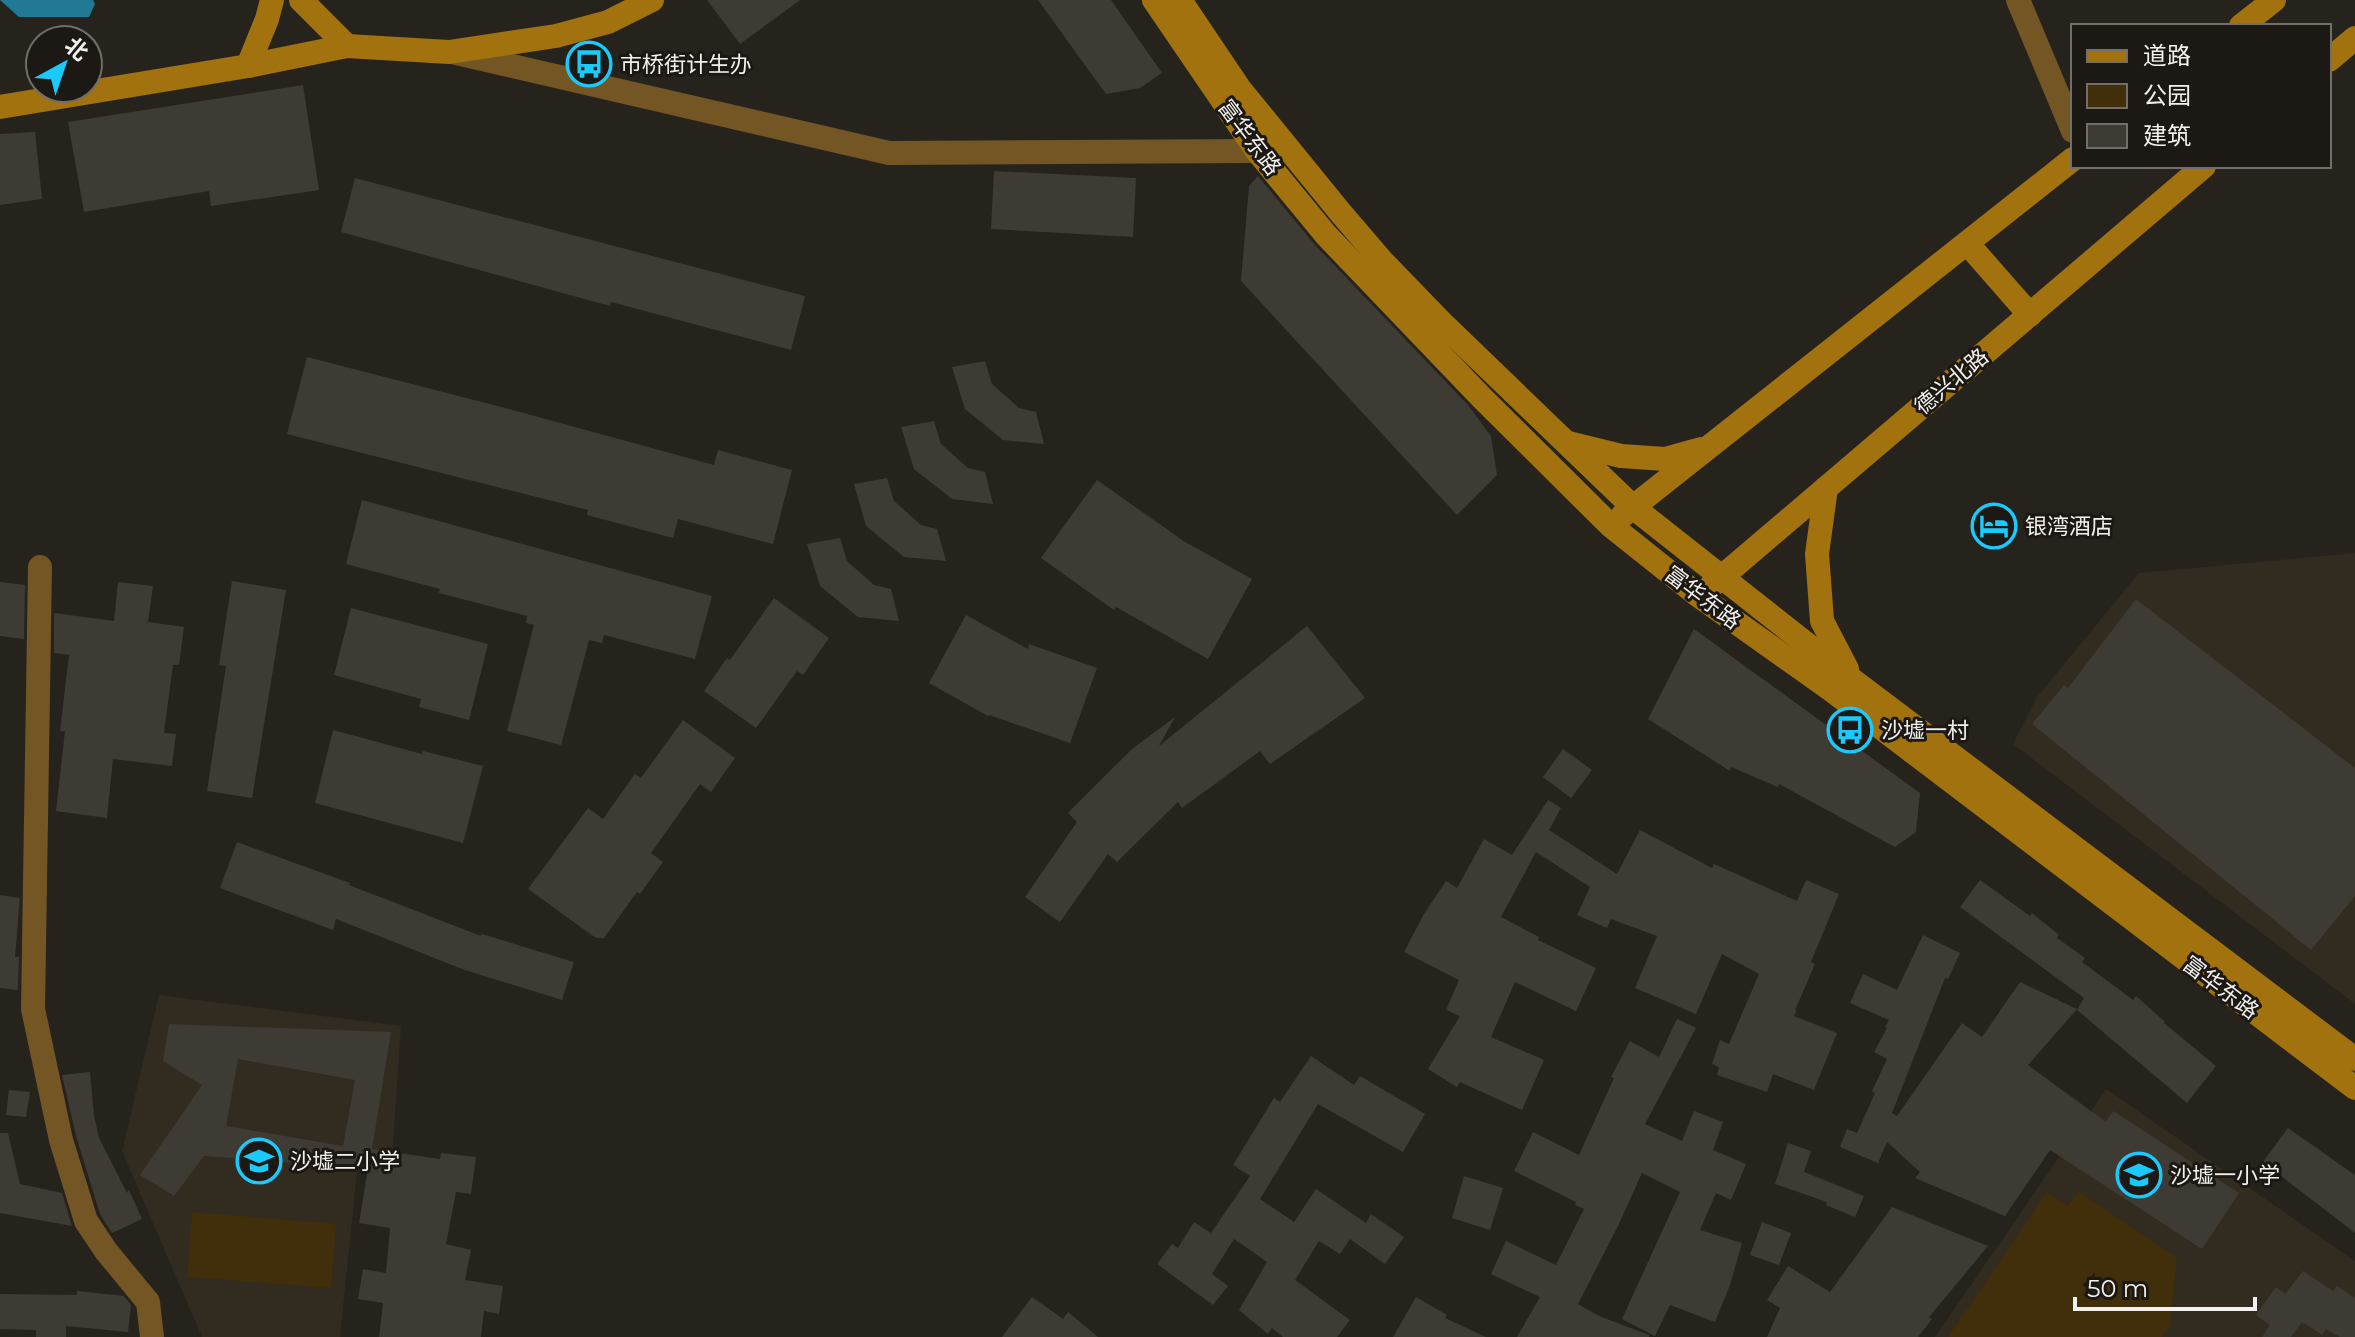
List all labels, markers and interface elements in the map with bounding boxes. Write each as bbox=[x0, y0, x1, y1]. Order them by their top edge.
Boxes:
north arrow bbox=[24, 24, 104, 104]
legend bbox=[2071, 24, 2331, 168]
text: 北 bbox=[59, 32, 94, 66]
bus stop icon: 市桥街计生办 bbox=[565, 40, 613, 88]
text: 道路 bbox=[2143, 41, 2191, 70]
place label: 市桥街计生办 bbox=[620, 51, 752, 78]
text: 公园 bbox=[2143, 81, 2191, 110]
street label: 富华东路 bbox=[1212, 94, 1287, 181]
text: 建筑 bbox=[2143, 121, 2191, 150]
street label: 德兴北路 bbox=[1909, 343, 1994, 420]
hotel icon: 银湾酒店 bbox=[1970, 502, 2018, 550]
place label: 银湾酒店 bbox=[2025, 513, 2113, 540]
street label: 富华东路 bbox=[1659, 560, 1746, 635]
bus stop icon: 沙墟一村 bbox=[1826, 706, 1874, 754]
place label: 沙墟一村 bbox=[1881, 717, 1969, 744]
street label: 富华东路 bbox=[2177, 950, 2264, 1025]
school or university icon: 沙墟二小学 bbox=[235, 1137, 283, 1185]
place label: 沙墟二小学 bbox=[290, 1148, 400, 1175]
school or university icon: 沙墟一小学 bbox=[2115, 1151, 2163, 1199]
place label: 沙墟一小学 bbox=[2170, 1162, 2280, 1189]
scale bar bbox=[2075, 1261, 2255, 1311]
text: 50 m bbox=[2087, 1274, 2148, 1303]

